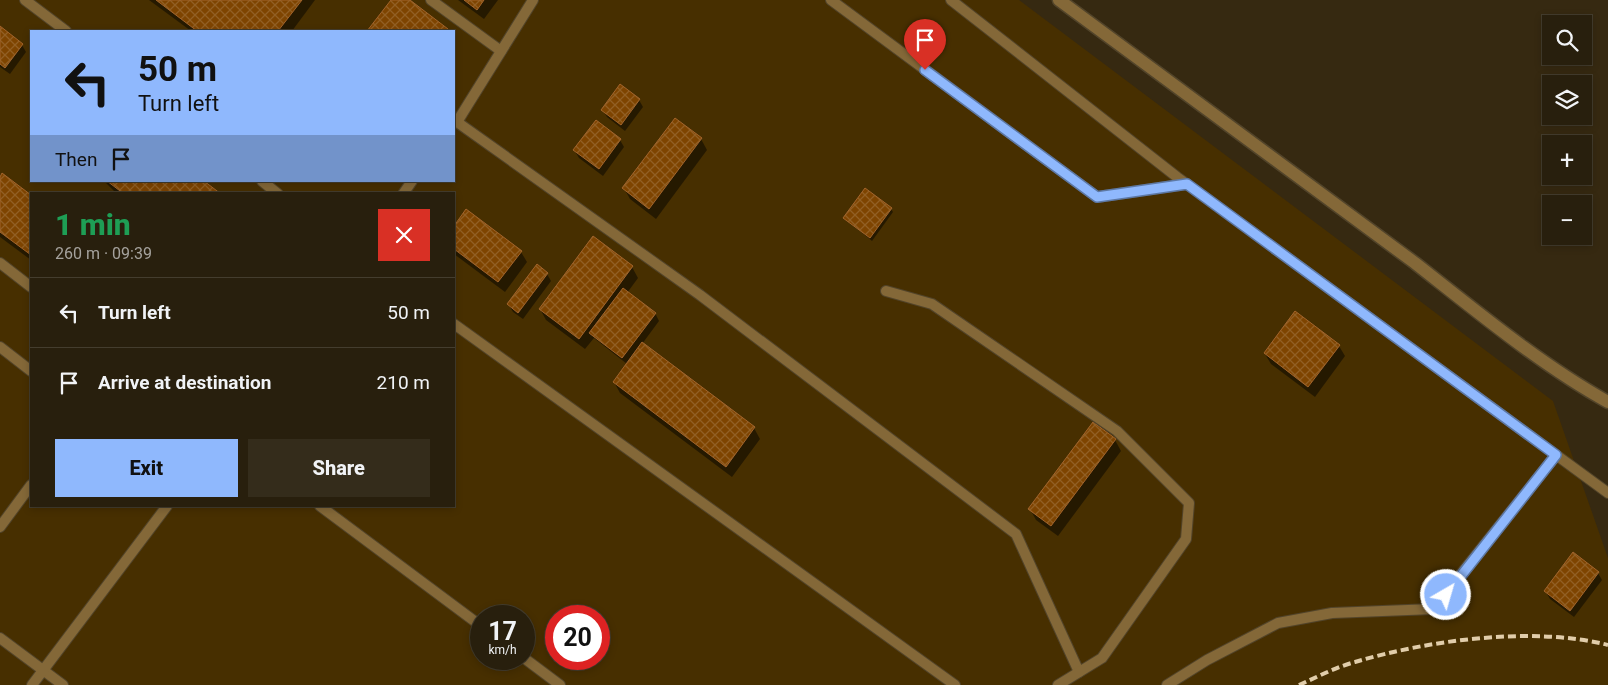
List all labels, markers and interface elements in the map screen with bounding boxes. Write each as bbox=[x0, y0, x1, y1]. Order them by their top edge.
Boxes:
map controls bbox=[1542, 15, 1592, 245]
button: search bbox=[1542, 15, 1592, 65]
pin bbox=[904, 19, 946, 70]
icon: arrive bbox=[911, 26, 939, 54]
text: 50 m bbox=[138, 49, 217, 90]
icon: left bbox=[55, 50, 120, 115]
button: layers bbox=[1542, 75, 1592, 125]
text: Turn left bbox=[138, 91, 219, 116]
button: + bbox=[1542, 135, 1592, 185]
icon: arrive bbox=[107, 145, 135, 173]
text: Then bbox=[55, 148, 97, 171]
button: − bbox=[1542, 195, 1592, 245]
text: 1 min bbox=[55, 207, 131, 242]
button: close bbox=[378, 209, 430, 261]
text: 260 m · 09:39 bbox=[55, 244, 152, 263]
icon: left bbox=[55, 299, 83, 327]
text: Turn left bbox=[98, 301, 171, 324]
text: 50 m bbox=[387, 301, 430, 324]
icon: arrive bbox=[55, 369, 83, 397]
text: Arrive at destination bbox=[98, 371, 271, 394]
text: 210 m bbox=[377, 371, 430, 394]
button: Exit bbox=[55, 439, 238, 497]
button: Share bbox=[248, 439, 430, 497]
position arrow bbox=[1419, 568, 1471, 620]
speed limit sign: 20 bbox=[545, 605, 610, 670]
text: 17 bbox=[488, 617, 517, 646]
text: km/h bbox=[488, 643, 517, 657]

